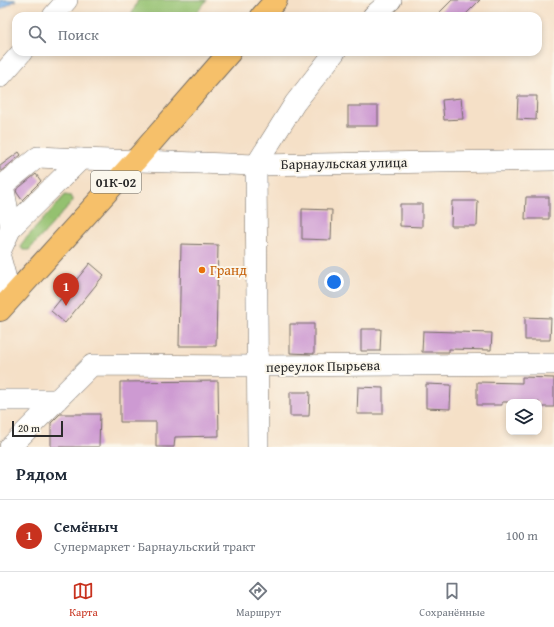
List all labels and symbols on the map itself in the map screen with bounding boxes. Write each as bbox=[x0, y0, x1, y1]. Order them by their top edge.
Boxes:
street label: Барнаульская улица bbox=[281, 152, 408, 174]
road number: 01К-02 bbox=[91, 171, 141, 193]
place label: Гранд bbox=[210, 260, 247, 280]
marker: Гранд bbox=[197, 265, 207, 275]
your location bbox=[324, 272, 344, 292]
pin: 1 bbox=[53, 273, 79, 306]
street label: переулок Пырьева bbox=[266, 355, 381, 377]
scale bar bbox=[12, 419, 63, 438]

